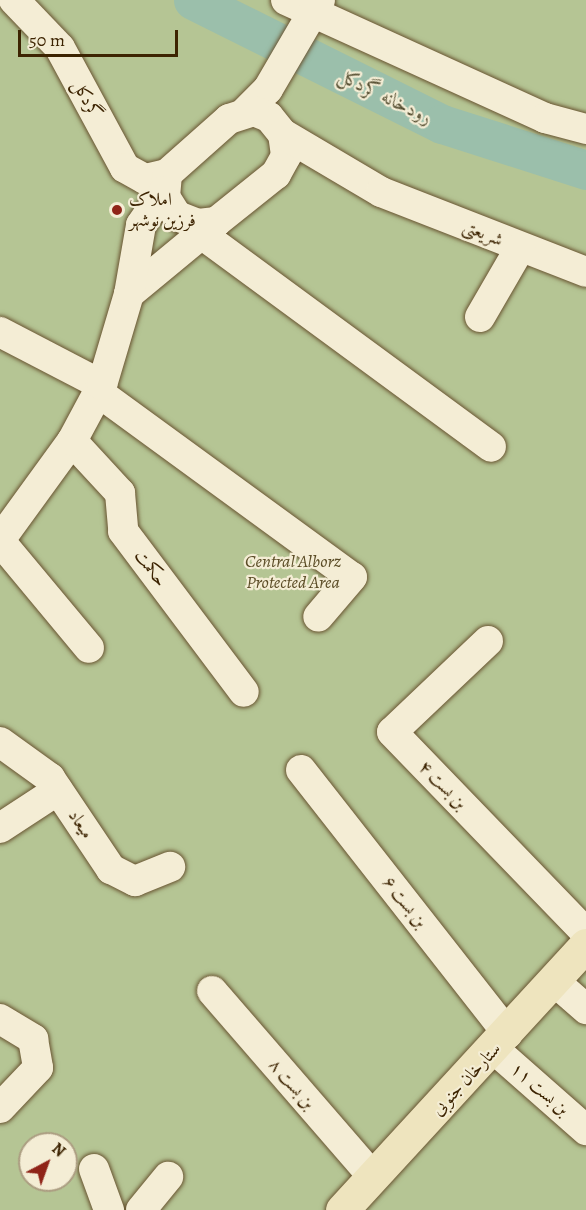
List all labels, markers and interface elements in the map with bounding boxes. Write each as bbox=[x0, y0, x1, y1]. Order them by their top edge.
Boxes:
scale bar bbox=[21, 18, 182, 56]
text: 50 m bbox=[29, 28, 65, 52]
water label: رودخانه گردکل bbox=[334, 63, 436, 129]
street label: گردکل bbox=[68, 76, 106, 122]
place label: املاک فرزین نوشهر bbox=[129, 189, 196, 232]
marker: املاک فرزین نوشهر bbox=[110, 203, 124, 217]
street label: شریعتی bbox=[460, 215, 506, 251]
street label: حکمت bbox=[130, 545, 172, 591]
park label: Central Alborz Protected Area bbox=[245, 551, 341, 594]
street label: بن بست ۴ bbox=[414, 756, 472, 814]
street label: میعاد bbox=[64, 805, 98, 843]
street label: بن بست ۶ bbox=[378, 872, 432, 932]
street label: ستارخان جنوبی bbox=[427, 1038, 505, 1120]
street label: بن بست ۸ bbox=[264, 1054, 320, 1114]
street label: بن بست ۱۱ bbox=[506, 1058, 574, 1120]
north arrow bbox=[18, 1132, 78, 1192]
text: N bbox=[47, 1138, 70, 1162]

